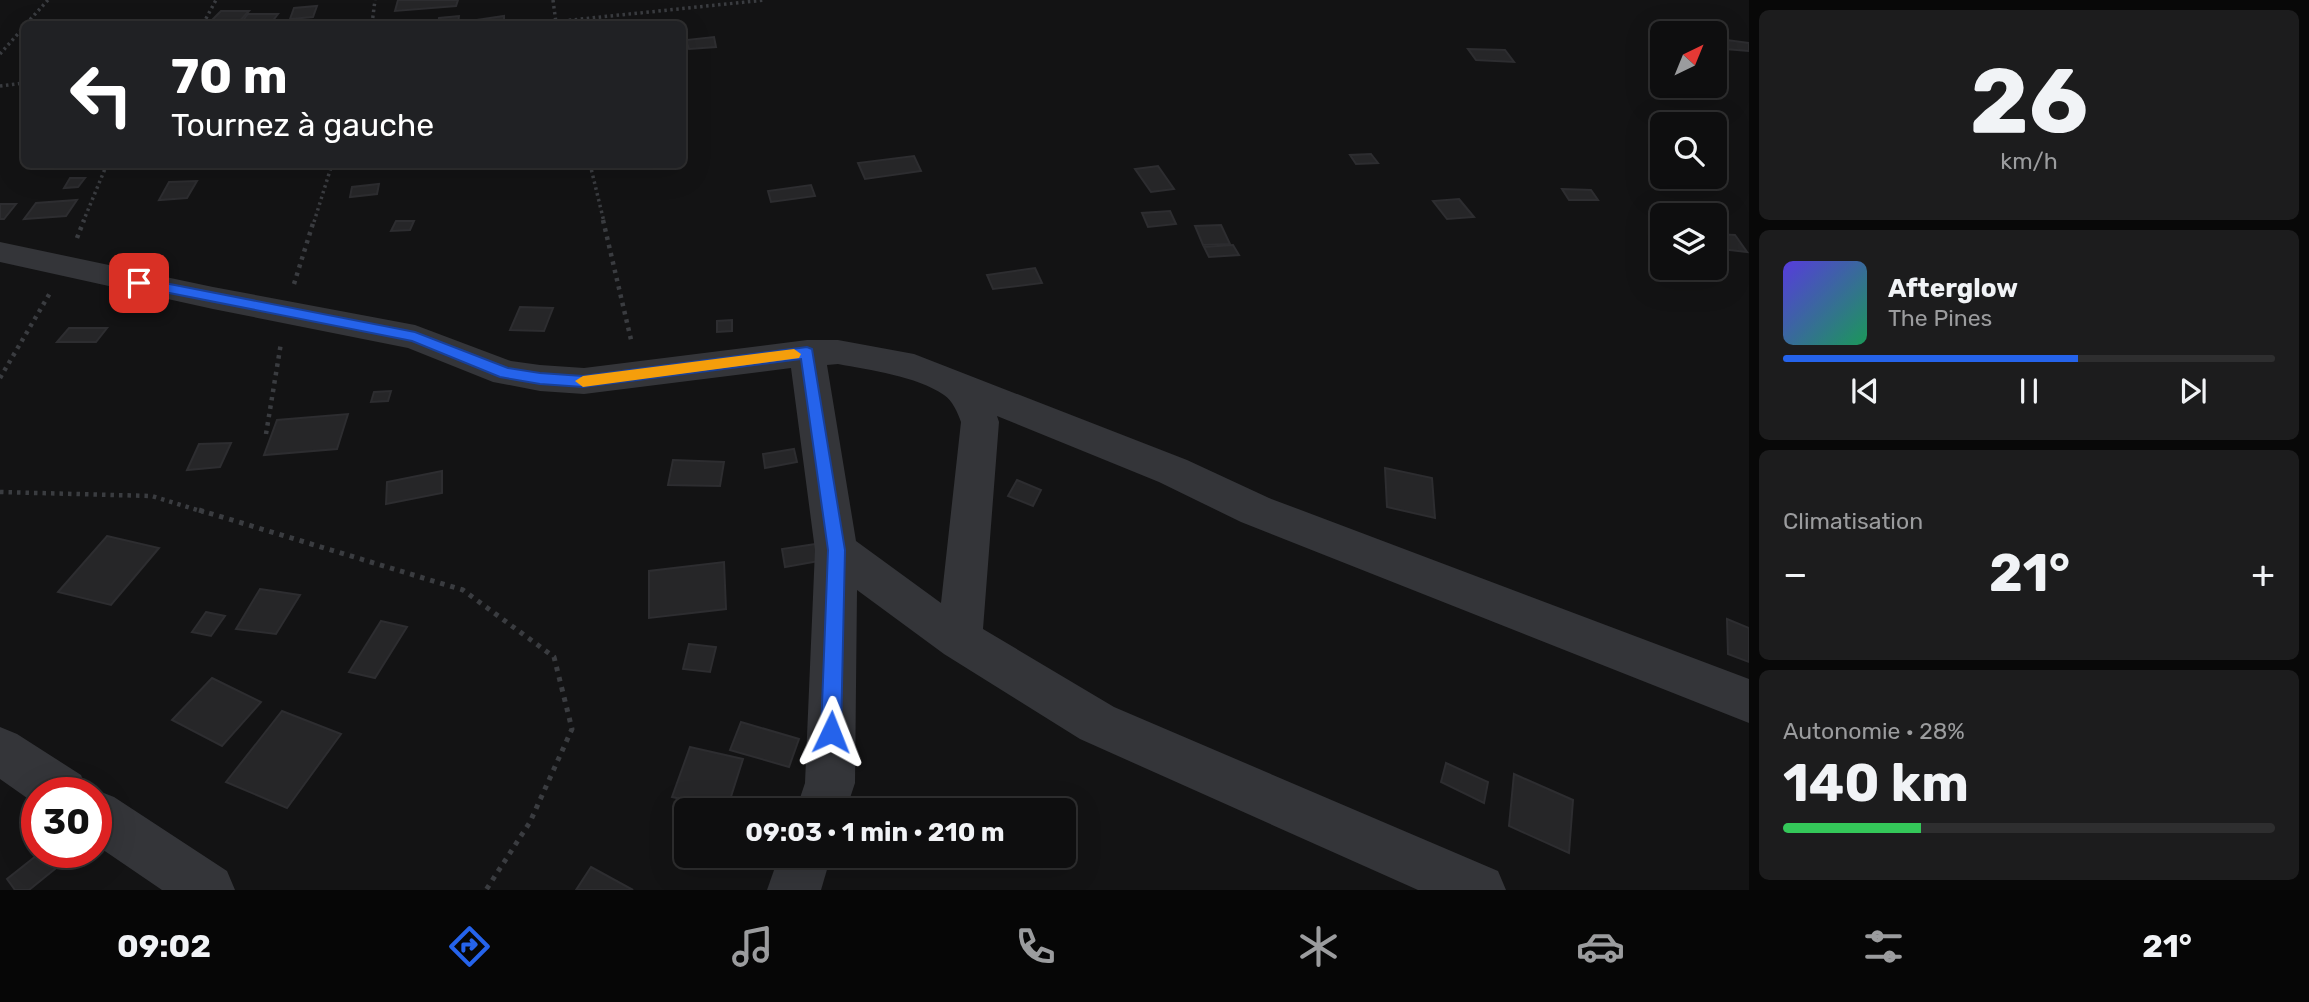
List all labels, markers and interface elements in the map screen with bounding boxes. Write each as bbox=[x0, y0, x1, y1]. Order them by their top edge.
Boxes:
north arrow bbox=[1650, 21, 1727, 98]
map controls bbox=[1650, 21, 1727, 280]
text: 70 m bbox=[171, 47, 288, 105]
text: 26 bbox=[1970, 47, 2088, 155]
icon: left bbox=[56, 49, 147, 140]
text: Tournez à gauche bbox=[171, 106, 434, 144]
button: search bbox=[1650, 112, 1727, 189]
text: km/h bbox=[2000, 147, 2058, 175]
button: layers bbox=[1650, 203, 1727, 280]
pin bbox=[109, 253, 169, 313]
icon: arrive bbox=[120, 264, 158, 302]
text: Afterglow bbox=[1888, 273, 2018, 304]
text: The Pines bbox=[1888, 304, 1992, 332]
icon: previous bbox=[1846, 372, 1884, 410]
icon: pause bbox=[2010, 372, 2048, 410]
icon: next bbox=[2174, 372, 2212, 410]
text: Climatisation bbox=[1783, 507, 1923, 535]
text: 21° bbox=[1989, 542, 2070, 604]
text: − bbox=[1783, 551, 1808, 597]
text: + bbox=[2251, 551, 2275, 597]
position arrow bbox=[794, 695, 868, 769]
text: Autonomie · 28% bbox=[1783, 717, 1965, 745]
text: 140 km bbox=[1783, 752, 1969, 814]
speed limit sign: 30 bbox=[21, 777, 112, 868]
text: 09:03 · 1 min · 210 m bbox=[745, 817, 1005, 848]
icon: directions bbox=[445, 922, 494, 971]
icon: music bbox=[728, 922, 777, 971]
icon: phone bbox=[1011, 922, 1060, 971]
icon: climate bbox=[1294, 922, 1343, 971]
icon: car bbox=[1576, 922, 1625, 971]
icon: filters bbox=[1859, 922, 1908, 971]
text: 09:02 bbox=[117, 927, 211, 965]
text: 21° bbox=[2142, 927, 2192, 965]

